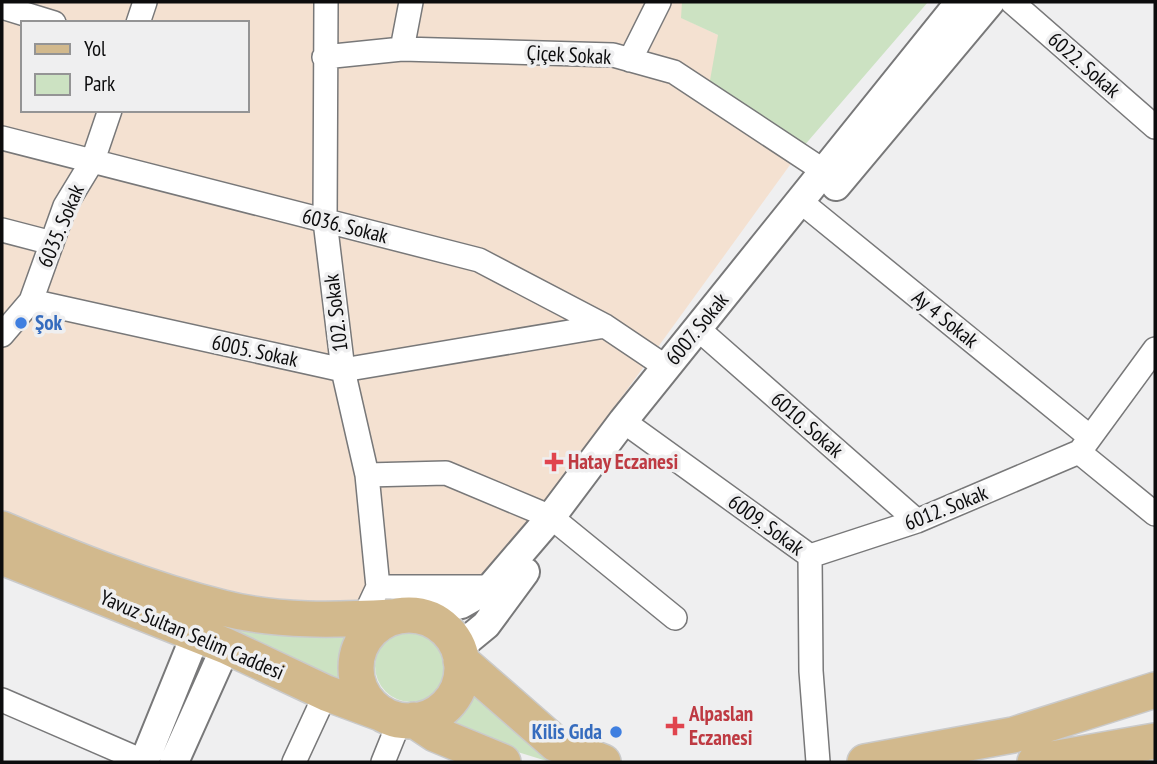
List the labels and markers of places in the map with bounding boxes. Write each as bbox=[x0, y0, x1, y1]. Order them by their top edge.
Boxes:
place label: Şok bbox=[35, 309, 63, 336]
marker: Şok bbox=[13, 315, 29, 331]
place label: Hatay Eczanesi bbox=[568, 448, 678, 475]
marker: Hatay Eczanesi bbox=[546, 454, 562, 470]
place label: Alpaslan Eczanesi bbox=[688, 700, 753, 751]
place label: Kilis Gıda bbox=[532, 718, 602, 745]
marker: Alpaslan Eczanesi bbox=[667, 718, 683, 734]
marker: Kilis Gıda bbox=[608, 724, 624, 740]

